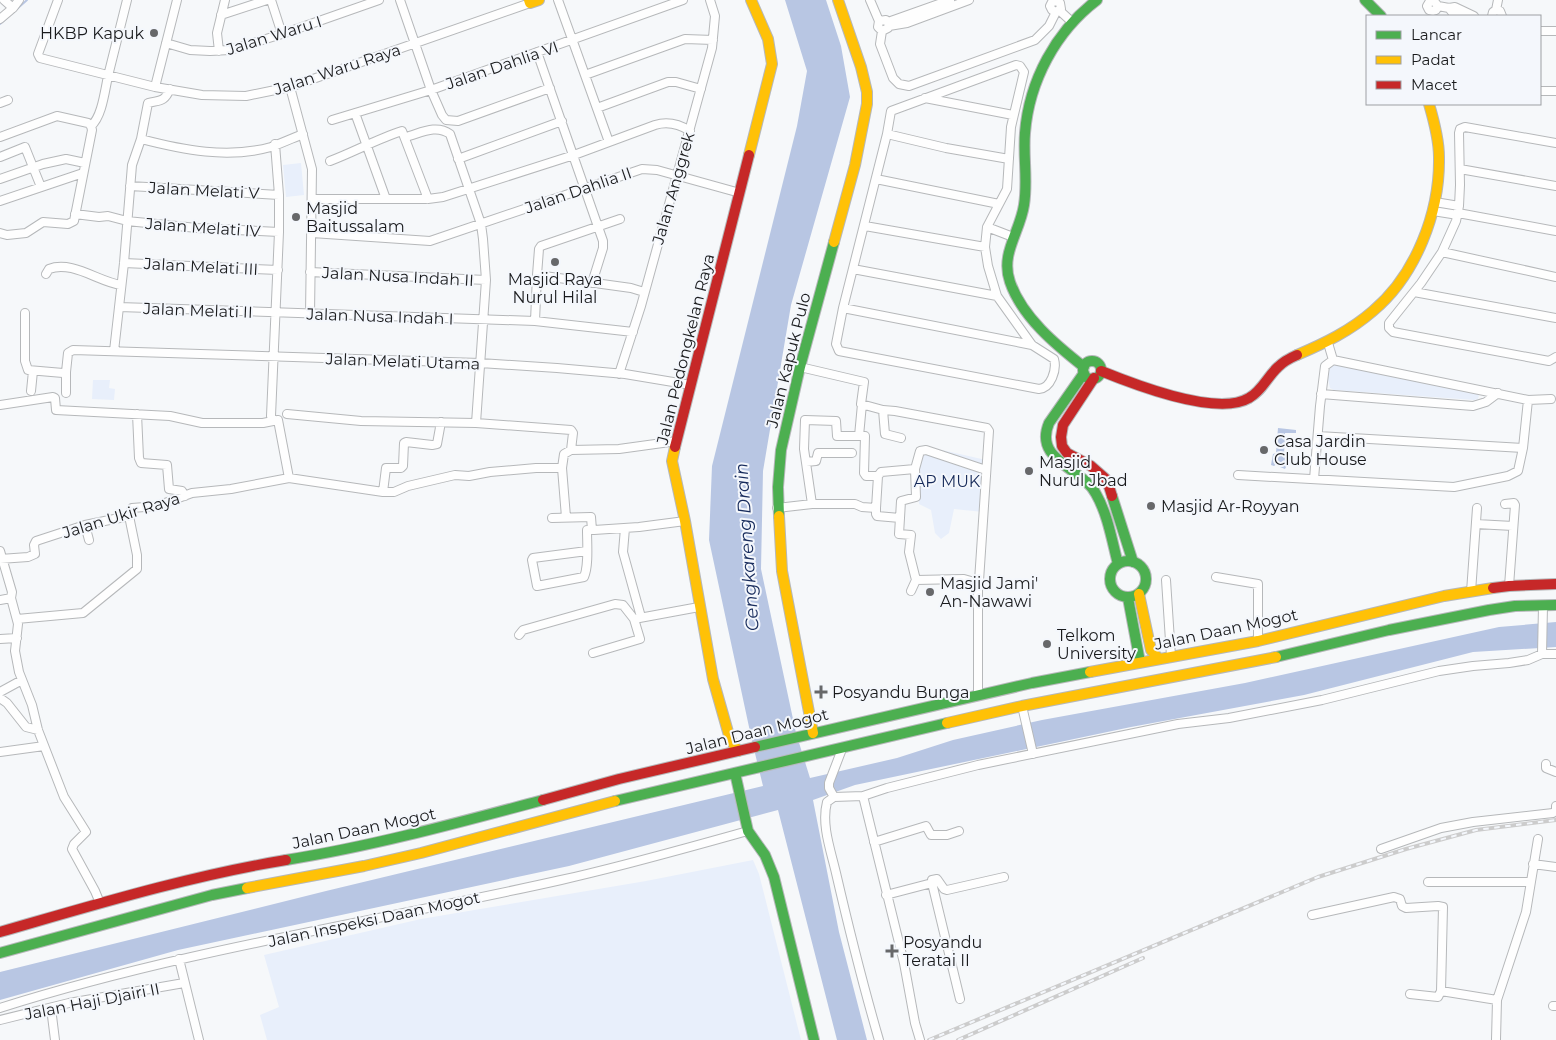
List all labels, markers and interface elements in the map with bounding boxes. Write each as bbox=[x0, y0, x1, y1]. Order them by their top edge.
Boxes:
street label: Jalan Waru I bbox=[223, 12, 324, 59]
legend bbox=[1366, 15, 1541, 105]
place label: HKBP Kapuk bbox=[40, 24, 144, 43]
text: Lancar bbox=[1411, 25, 1462, 44]
marker: HKBP Kapuk bbox=[148, 27, 160, 39]
street label: Jalan Dahlia VI bbox=[442, 37, 561, 94]
street label: Jalan Waru Raya bbox=[270, 40, 403, 99]
text: Padat bbox=[1411, 50, 1456, 69]
text: Macet bbox=[1411, 75, 1458, 94]
street label: Jalan Anggrek bbox=[648, 129, 699, 247]
street label: Jalan Dahlia II bbox=[521, 163, 634, 218]
street label: Jalan Melati V bbox=[147, 178, 261, 203]
place label: Masjid Baitussalam bbox=[306, 199, 405, 236]
marker: Masjid Baitussalam bbox=[290, 211, 302, 223]
street label: Jalan Melati IV bbox=[144, 214, 262, 241]
street label: Jalan Pedongkelan Raya bbox=[652, 252, 718, 447]
street label: Jalan Melati III bbox=[142, 254, 259, 279]
marker: Masjid Raya Nurul Hilal bbox=[549, 256, 561, 268]
street label: Jalan Nusa Indah II bbox=[321, 263, 474, 290]
place label: Masjid Raya Nurul Hilal bbox=[508, 270, 602, 307]
street label: Jalan Kapuk Pulo bbox=[762, 291, 814, 431]
street label: Jalan Melati II bbox=[142, 299, 253, 322]
street label: Jalan Nusa Indah I bbox=[305, 304, 454, 329]
street label: Jalan Melati Utama bbox=[324, 349, 481, 374]
place label: Casa Jardin Club House bbox=[1274, 432, 1367, 469]
marker: Casa Jardin Club House bbox=[1258, 444, 1270, 456]
place label: Masjid Nurul Jbad bbox=[1039, 453, 1128, 490]
water label: Cengkareng Drain bbox=[730, 462, 764, 632]
marker: Masjid Nurul Jbad bbox=[1023, 465, 1035, 477]
park label: AP MUK bbox=[914, 472, 981, 491]
street label: Jalan Ukir Raya bbox=[59, 489, 182, 543]
place label: Masjid Ar-Royyan bbox=[1161, 497, 1300, 516]
marker: Masjid Ar-Royyan bbox=[1145, 500, 1157, 512]
place label: Masjid Jami' An-Nawawi bbox=[940, 574, 1038, 611]
marker: Masjid Jami' An-Nawawi bbox=[924, 586, 936, 598]
street label: Jalan Daan Mogot bbox=[1152, 605, 1300, 654]
place label: Telkom University bbox=[1057, 626, 1136, 663]
marker: Telkom University bbox=[1041, 638, 1053, 650]
place label: Posyandu Bunga bbox=[832, 683, 970, 702]
marker: Posyandu Bunga bbox=[814, 685, 828, 699]
street label: Jalan Daan Mogot bbox=[683, 704, 831, 759]
street label: Jalan Daan Mogot bbox=[290, 804, 438, 853]
street label: Jalan Inspeksi Daan Mogot bbox=[266, 888, 482, 951]
place label: Posyandu Teratai II bbox=[903, 933, 982, 970]
marker: Posyandu Teratai II bbox=[885, 944, 899, 958]
street label: Jalan Haji Djairi II bbox=[22, 979, 161, 1024]

